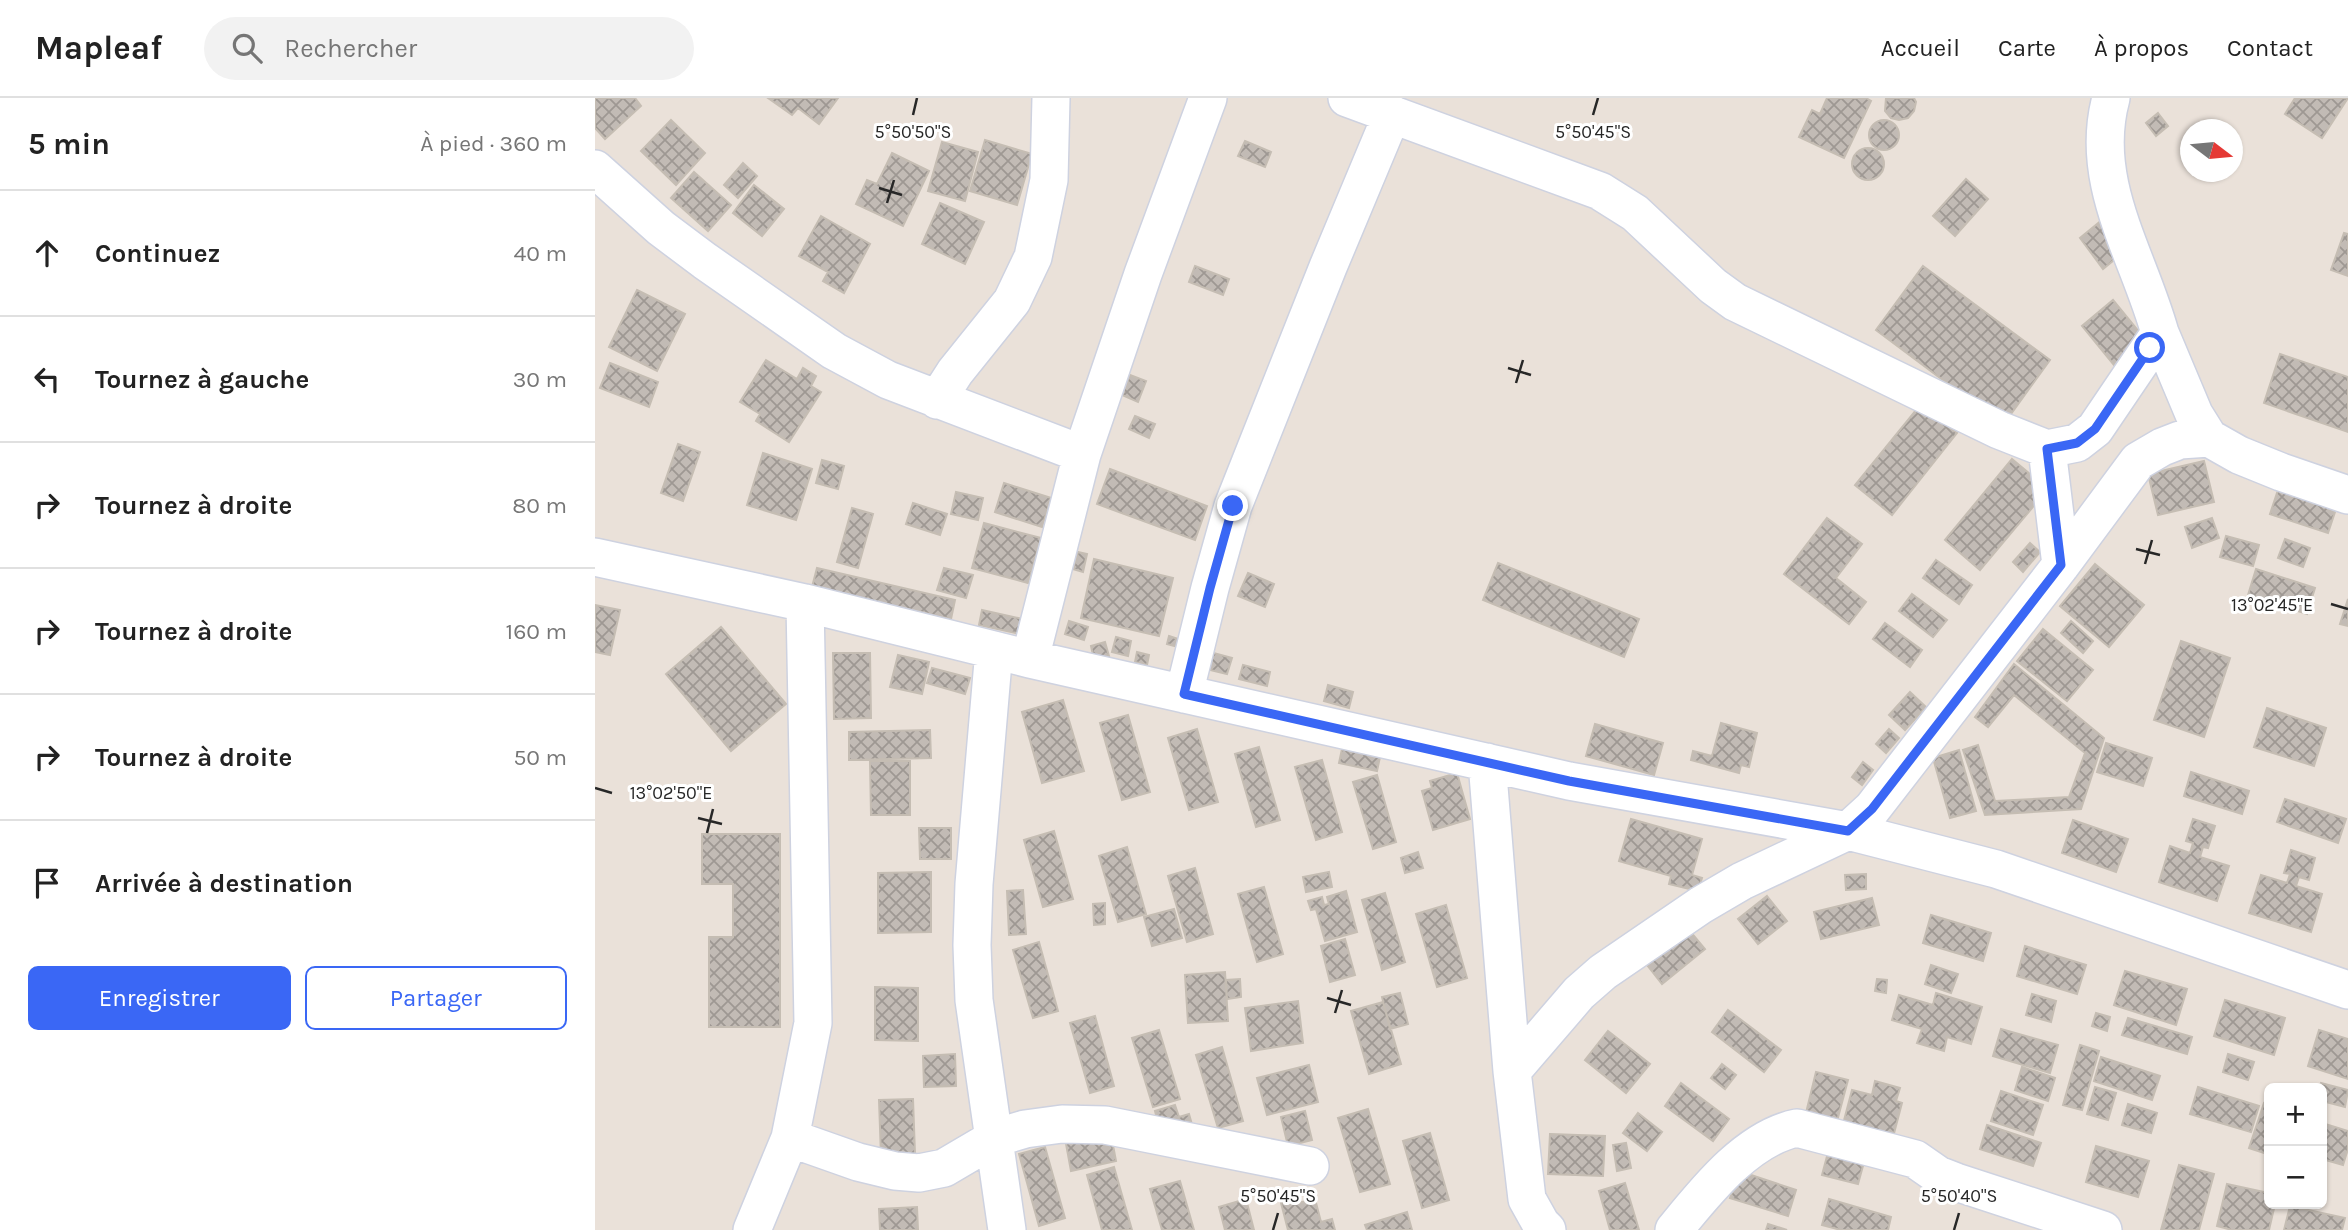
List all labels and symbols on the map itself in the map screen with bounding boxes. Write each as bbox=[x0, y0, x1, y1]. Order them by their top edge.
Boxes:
north arrow bbox=[2180, 119, 2243, 182]
text: 5°50'50"S bbox=[875, 121, 951, 143]
text: 5°50'45"S bbox=[1555, 121, 1631, 143]
route start bbox=[2134, 332, 2165, 363]
route end bbox=[1217, 490, 1248, 521]
text: 13°02'45"E bbox=[2231, 594, 2313, 616]
text: 13°02'50"E bbox=[630, 782, 712, 804]
text: 5°50'45"S bbox=[1240, 1185, 1316, 1207]
text: 5°50'40"S bbox=[1921, 1185, 1997, 1207]

